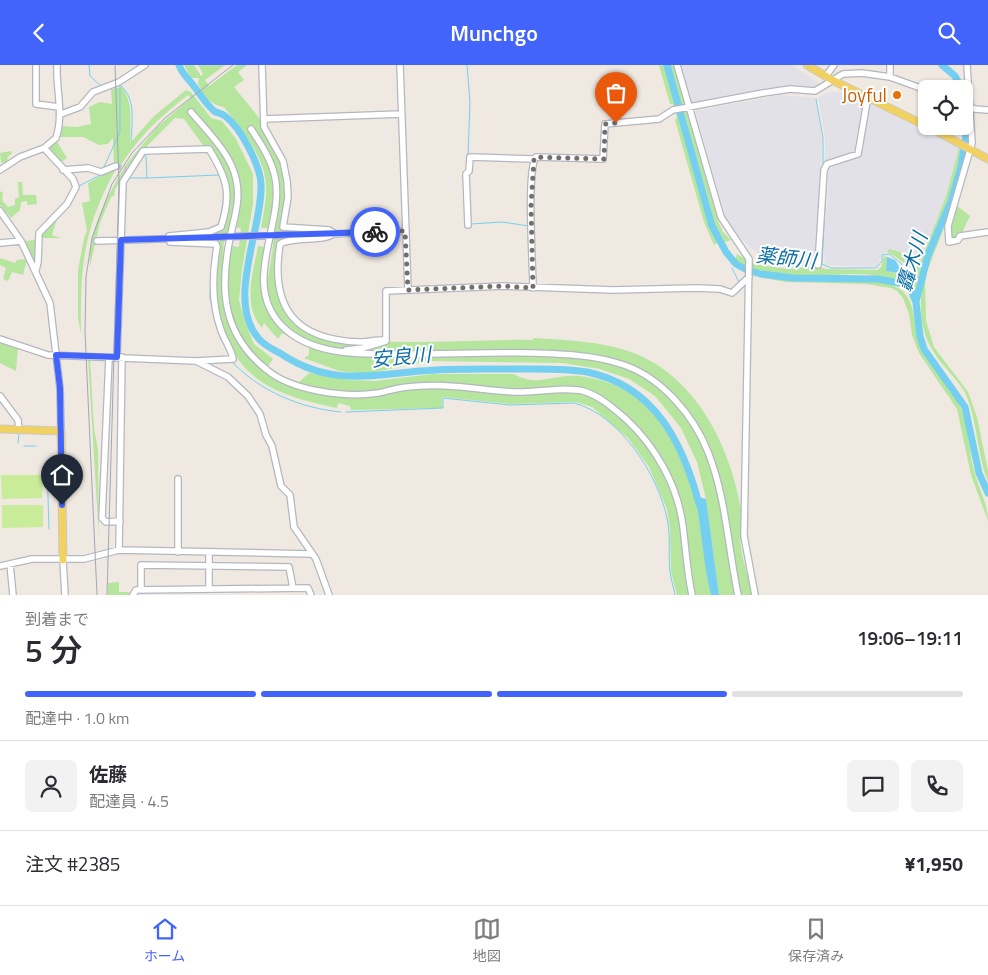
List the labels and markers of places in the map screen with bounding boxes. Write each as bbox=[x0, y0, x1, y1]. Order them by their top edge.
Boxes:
pin bbox=[595, 72, 637, 123]
place label: Joyful bbox=[842, 80, 887, 109]
marker: Joyful bbox=[891, 89, 903, 101]
pin bbox=[41, 454, 83, 505]

